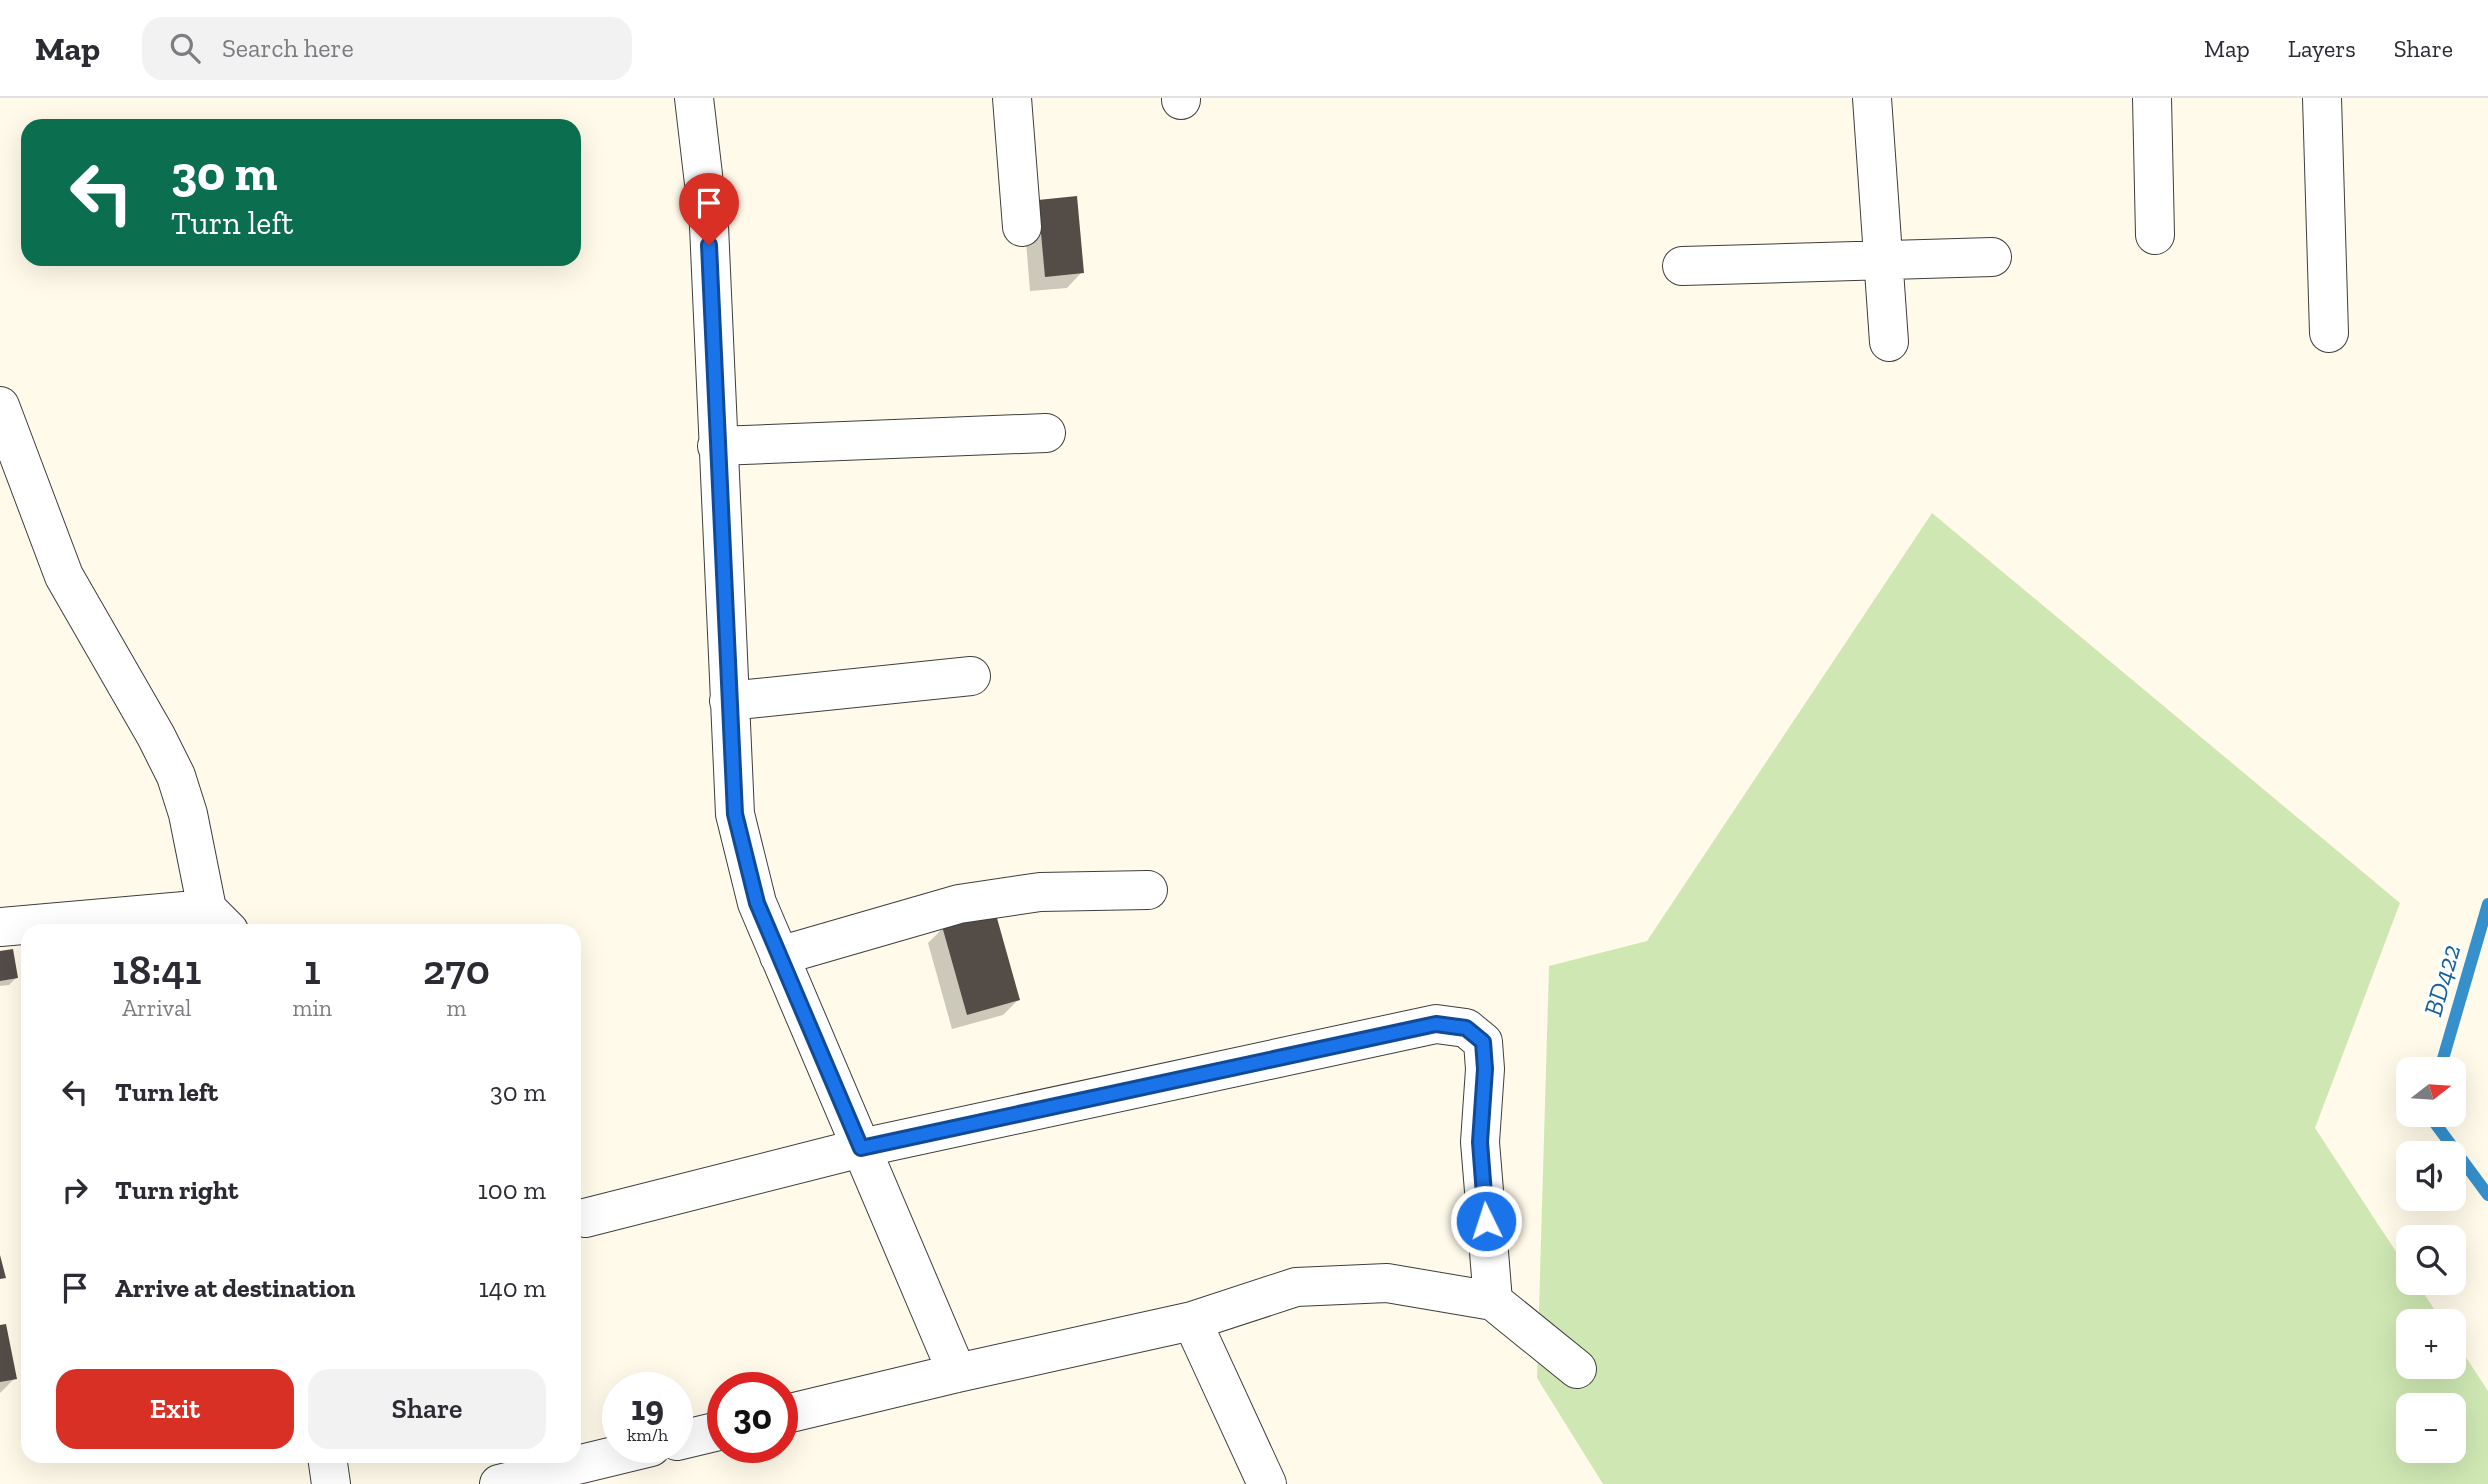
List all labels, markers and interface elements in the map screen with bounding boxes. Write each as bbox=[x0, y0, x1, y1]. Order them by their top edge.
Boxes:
search box bbox=[142, 17, 632, 80]
text: Map bbox=[35, 29, 100, 68]
icon: search bbox=[166, 29, 204, 67]
text: Search here bbox=[222, 32, 354, 64]
text: Map bbox=[2204, 34, 2250, 63]
text: Layers bbox=[2288, 34, 2356, 63]
text: Share bbox=[2394, 34, 2453, 63]
text: 30 m bbox=[171, 144, 277, 203]
icon: left bbox=[56, 147, 147, 238]
pin bbox=[679, 173, 739, 245]
icon: arrive bbox=[690, 184, 728, 222]
text: Turn left bbox=[171, 204, 293, 242]
water label: BD422 bbox=[2417, 940, 2467, 1020]
text: 18:41 bbox=[112, 944, 202, 995]
text: 1 bbox=[304, 944, 321, 995]
text: 270 bbox=[423, 944, 490, 995]
text: Arrival bbox=[122, 994, 191, 1022]
text: min bbox=[293, 994, 332, 1022]
text: m bbox=[447, 994, 466, 1022]
north arrow bbox=[2396, 1057, 2466, 1127]
map controls bbox=[2396, 1057, 2466, 1463]
icon: left bbox=[56, 1073, 94, 1111]
text: Turn left bbox=[115, 1076, 218, 1108]
text: 30 m bbox=[490, 1076, 546, 1108]
button: sound bbox=[2396, 1141, 2466, 1211]
icon: right bbox=[56, 1171, 94, 1209]
text: Turn right bbox=[115, 1174, 238, 1206]
text: 100 m bbox=[478, 1174, 546, 1206]
position arrow bbox=[1449, 1184, 1523, 1258]
button: search bbox=[2396, 1225, 2466, 1295]
icon: arrive bbox=[56, 1269, 94, 1307]
text: Arrive at destination bbox=[115, 1272, 355, 1304]
text: 140 m bbox=[479, 1272, 546, 1304]
button: + bbox=[2396, 1309, 2466, 1379]
button: Exit bbox=[56, 1369, 294, 1449]
button: Share bbox=[308, 1369, 546, 1449]
speed limit sign: 30 bbox=[707, 1372, 798, 1463]
text: 19 bbox=[631, 1387, 664, 1429]
button: − bbox=[2396, 1393, 2466, 1463]
text: km/h bbox=[627, 1424, 668, 1446]

